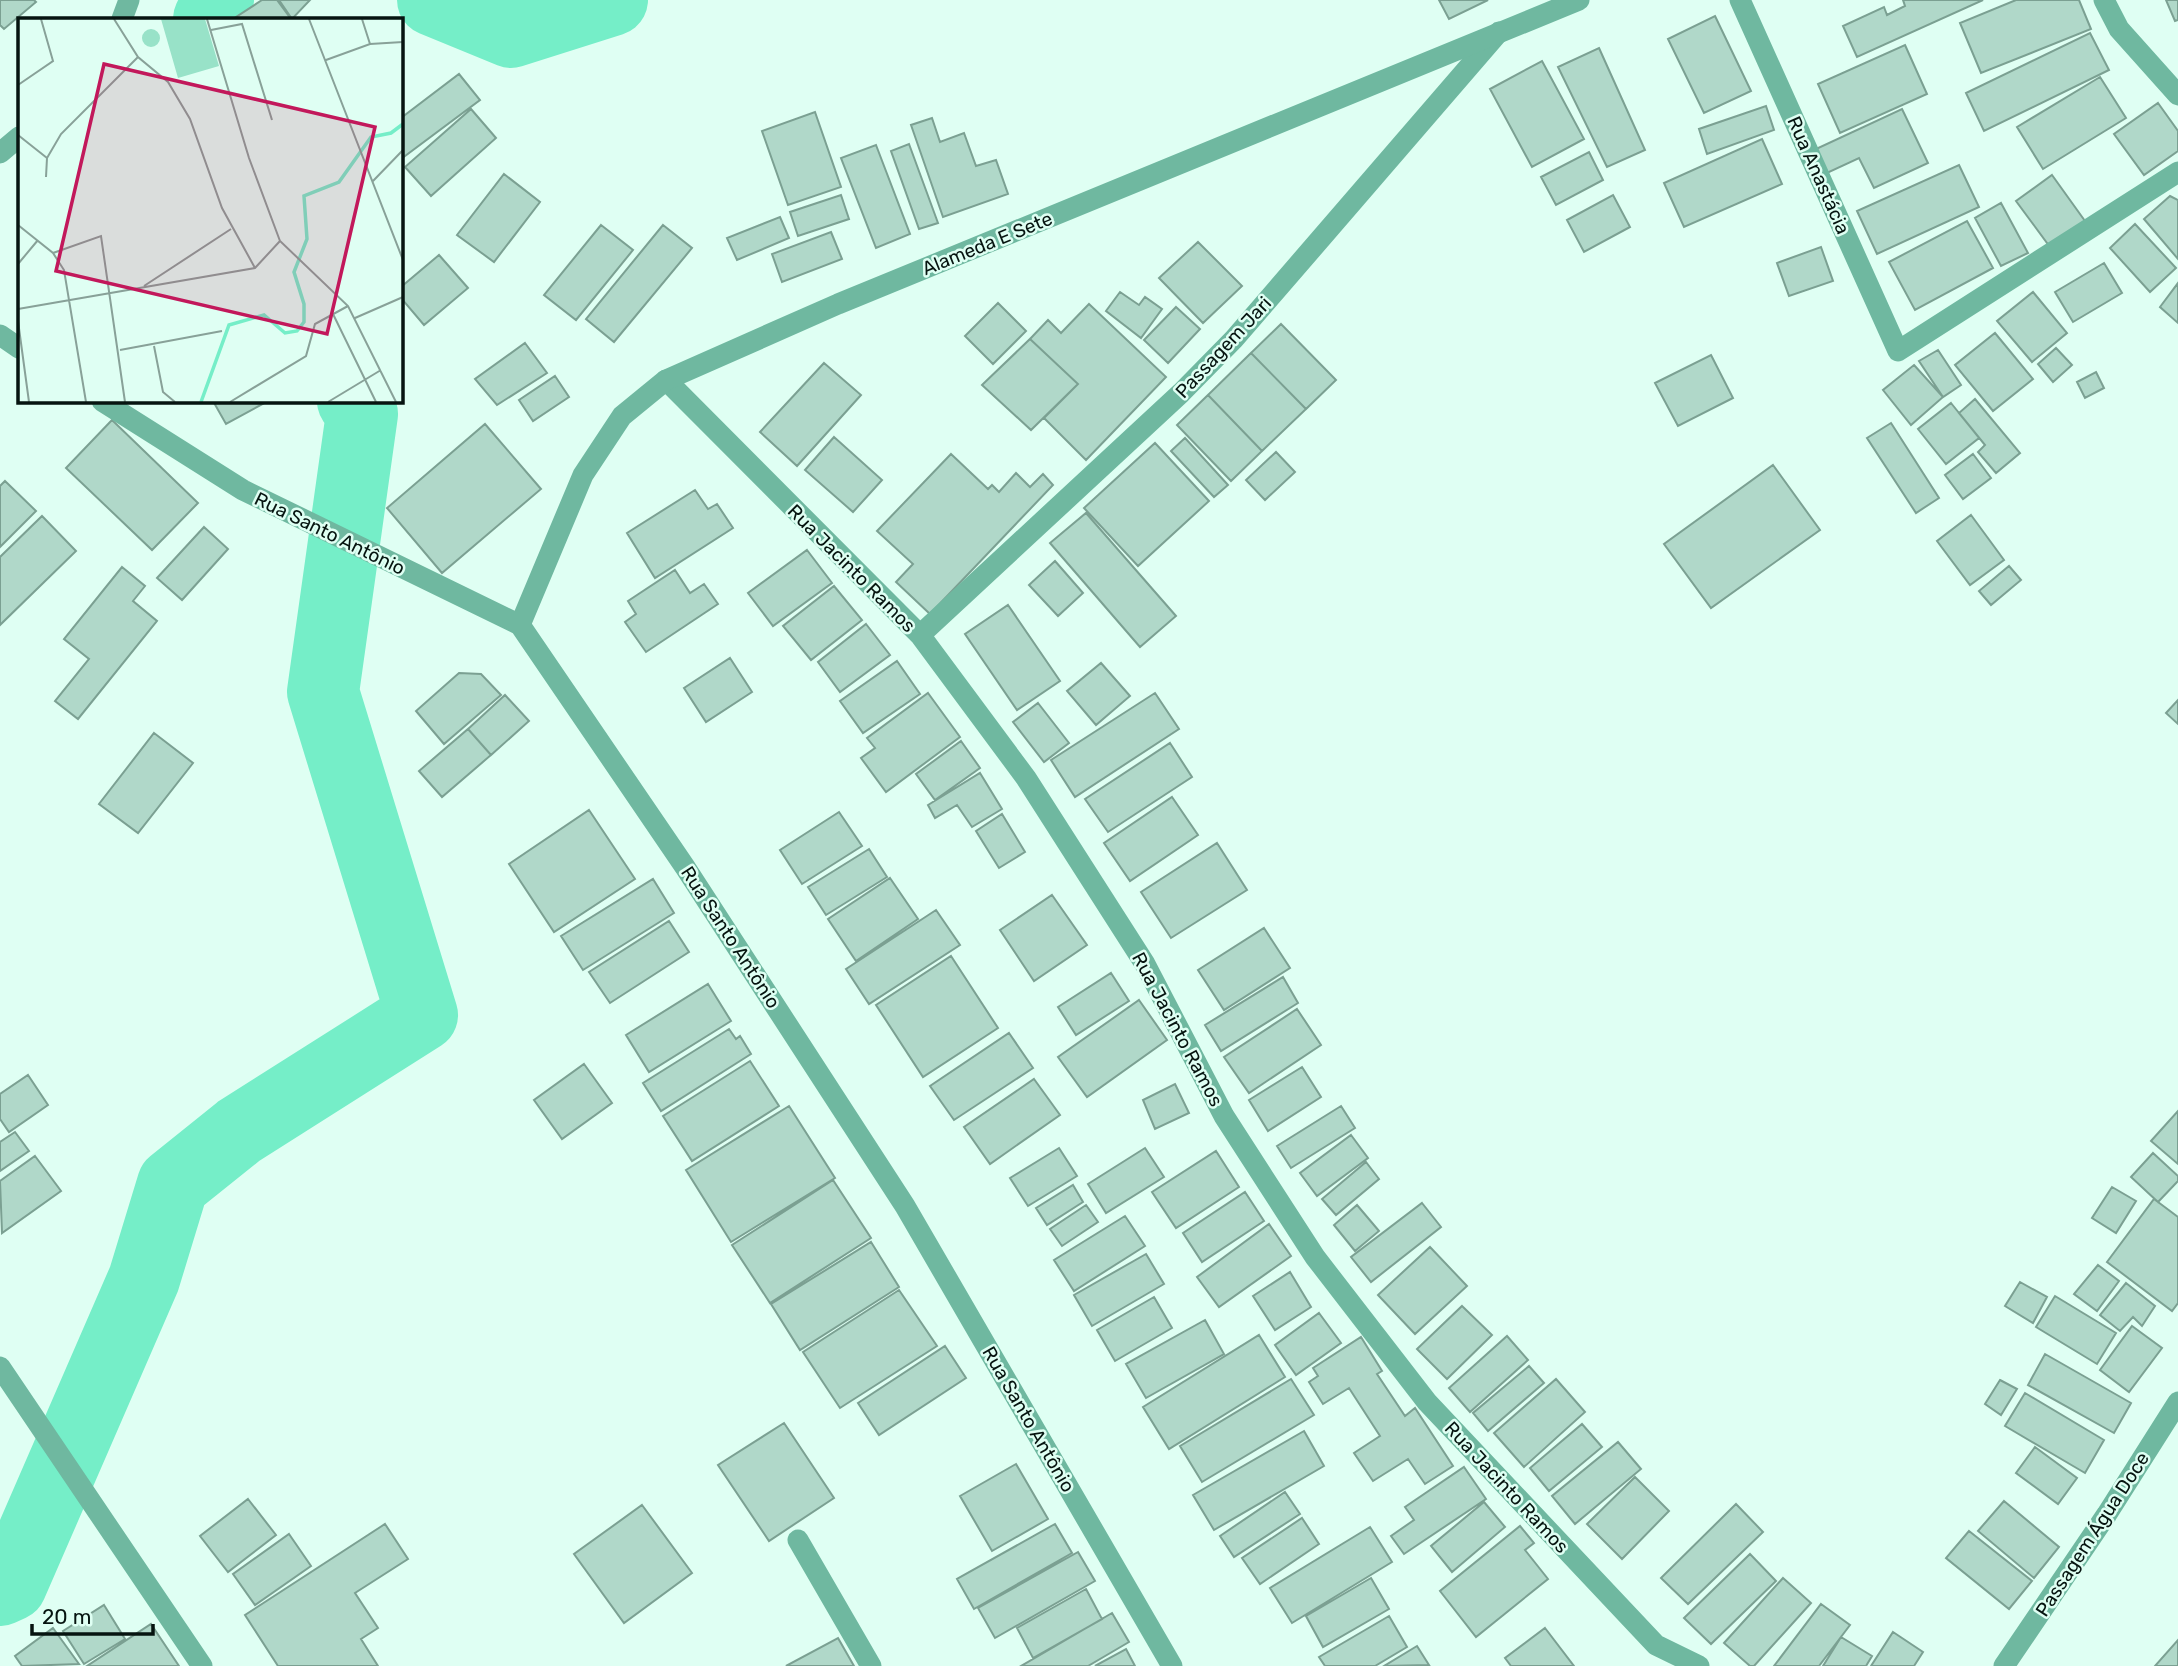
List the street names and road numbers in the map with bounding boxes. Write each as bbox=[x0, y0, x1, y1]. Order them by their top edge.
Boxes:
street label: Rua Anastácia bbox=[1782, 113, 1855, 238]
street label: Alameda E Sete bbox=[919, 207, 1056, 280]
street label: Passagem Jari bbox=[1171, 292, 1276, 403]
street label: Rua Santo Antônio bbox=[251, 487, 409, 580]
street label: Rua Jacinto Ramos bbox=[783, 500, 920, 637]
street label: Rua Santo Antônio bbox=[676, 862, 785, 1013]
street label: Rua Jacinto Ramos bbox=[1127, 948, 1228, 1110]
street label: Rua Santo Antônio bbox=[977, 1342, 1080, 1496]
street label: Rua Jacinto Ramos bbox=[1440, 1417, 1573, 1558]
street label: Passagem Água Doce bbox=[2031, 1448, 2154, 1621]

